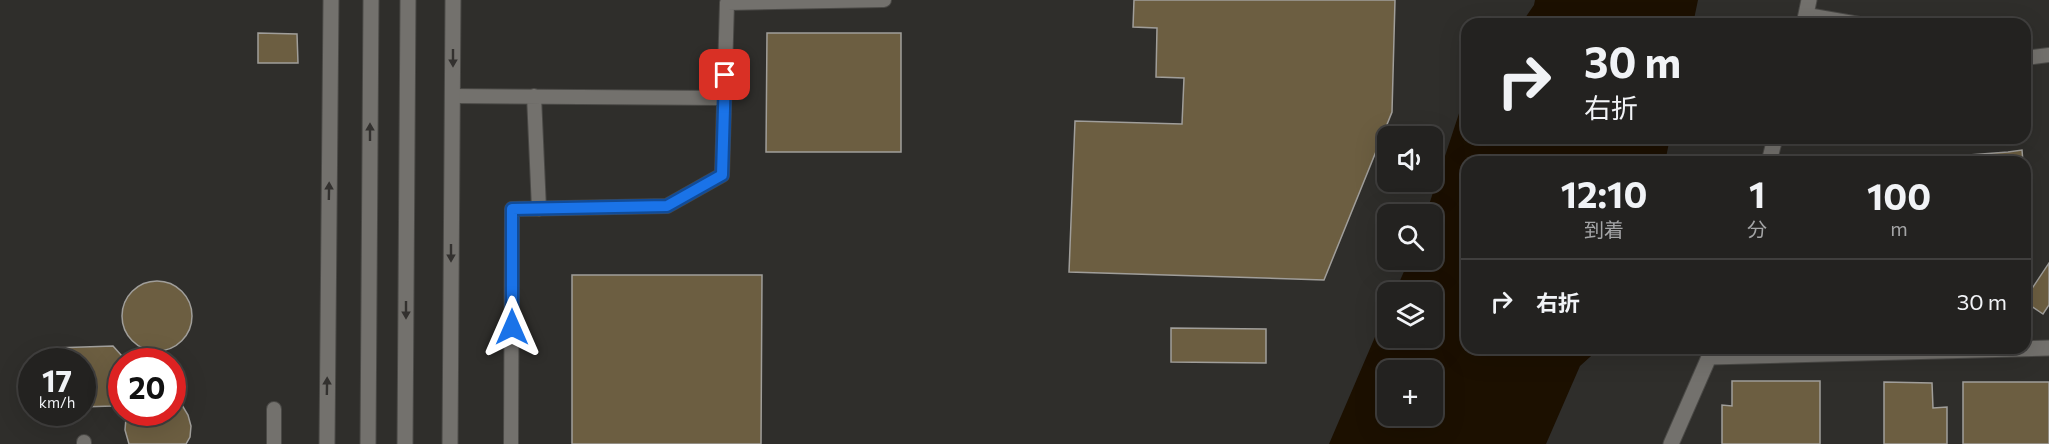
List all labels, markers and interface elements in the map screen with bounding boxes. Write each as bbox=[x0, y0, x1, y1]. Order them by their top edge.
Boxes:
text: 30 m bbox=[1584, 35, 1681, 87]
icon: right bbox=[1485, 42, 1563, 120]
one-way arrow bbox=[448, 49, 457, 68]
pin bbox=[699, 49, 750, 100]
icon: arrive bbox=[708, 58, 741, 91]
text: 右折 bbox=[1584, 91, 1638, 124]
one-way arrow bbox=[366, 122, 375, 141]
map controls bbox=[1377, 126, 1443, 426]
button: sound bbox=[1377, 126, 1443, 192]
text: 12:10 bbox=[1561, 171, 1647, 215]
text: 1 bbox=[1749, 171, 1765, 215]
text: 100 bbox=[1867, 173, 1931, 217]
one-way arrow bbox=[324, 181, 334, 200]
button: search bbox=[1377, 204, 1443, 270]
text: m bbox=[1890, 216, 1908, 240]
text: 到着 bbox=[1584, 217, 1624, 241]
text: 分 bbox=[1747, 217, 1767, 241]
one-way arrow bbox=[446, 244, 456, 263]
button: layers bbox=[1377, 282, 1443, 348]
icon: right bbox=[1485, 285, 1518, 318]
text: 30 m bbox=[1957, 288, 2007, 315]
text: 右折 bbox=[1536, 289, 1580, 316]
position arrow bbox=[480, 295, 544, 359]
one-way arrow bbox=[401, 301, 411, 320]
speed limit sign: 20 bbox=[108, 348, 186, 426]
button: + bbox=[1377, 360, 1443, 426]
text: 17 bbox=[42, 361, 72, 398]
one-way arrow bbox=[322, 376, 332, 395]
text: km/h bbox=[39, 393, 75, 411]

